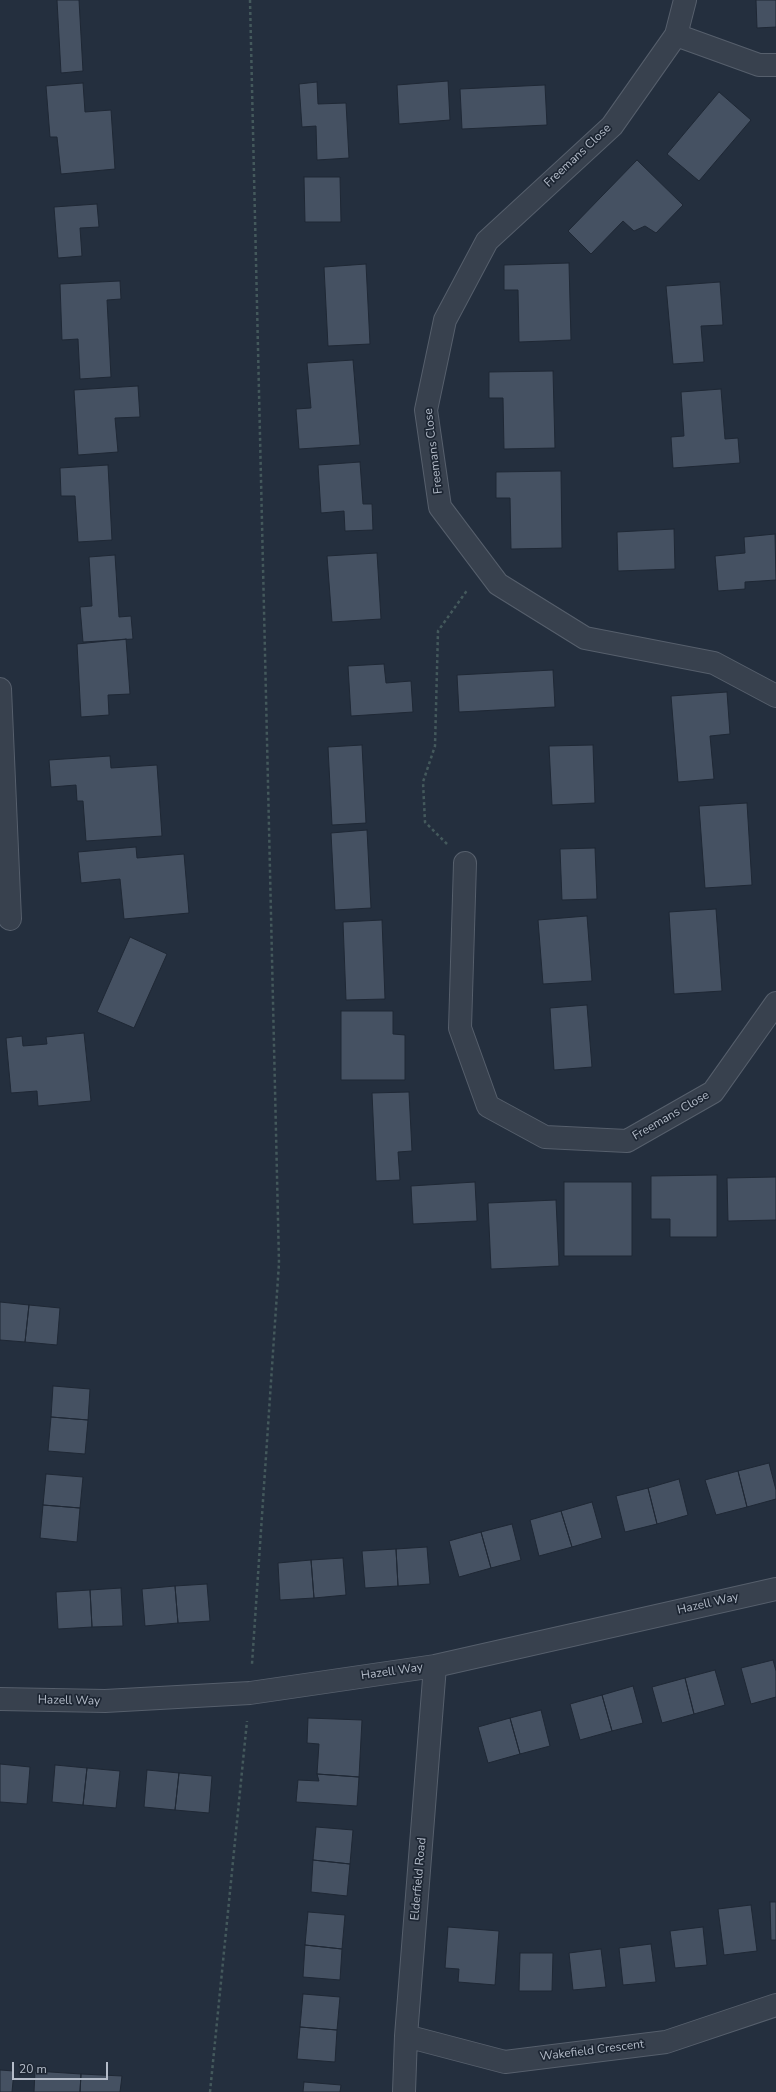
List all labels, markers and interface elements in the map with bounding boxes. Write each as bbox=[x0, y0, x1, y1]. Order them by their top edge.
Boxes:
street label: Freemans Close bbox=[542, 121, 614, 191]
street label: Freemans Close bbox=[422, 407, 446, 495]
street label: Freemans Close bbox=[630, 1088, 712, 1144]
street label: Hazell Way bbox=[676, 1590, 740, 1618]
street label: Hazell Way bbox=[360, 1661, 424, 1683]
street label: Hazell Way bbox=[38, 1693, 100, 1709]
street label: Elderfield Road bbox=[408, 1837, 430, 1921]
street label: Wakefield Crescent bbox=[539, 2037, 645, 2065]
scale bar bbox=[14, 2054, 110, 2080]
text: 20 m bbox=[19, 2061, 47, 2077]

